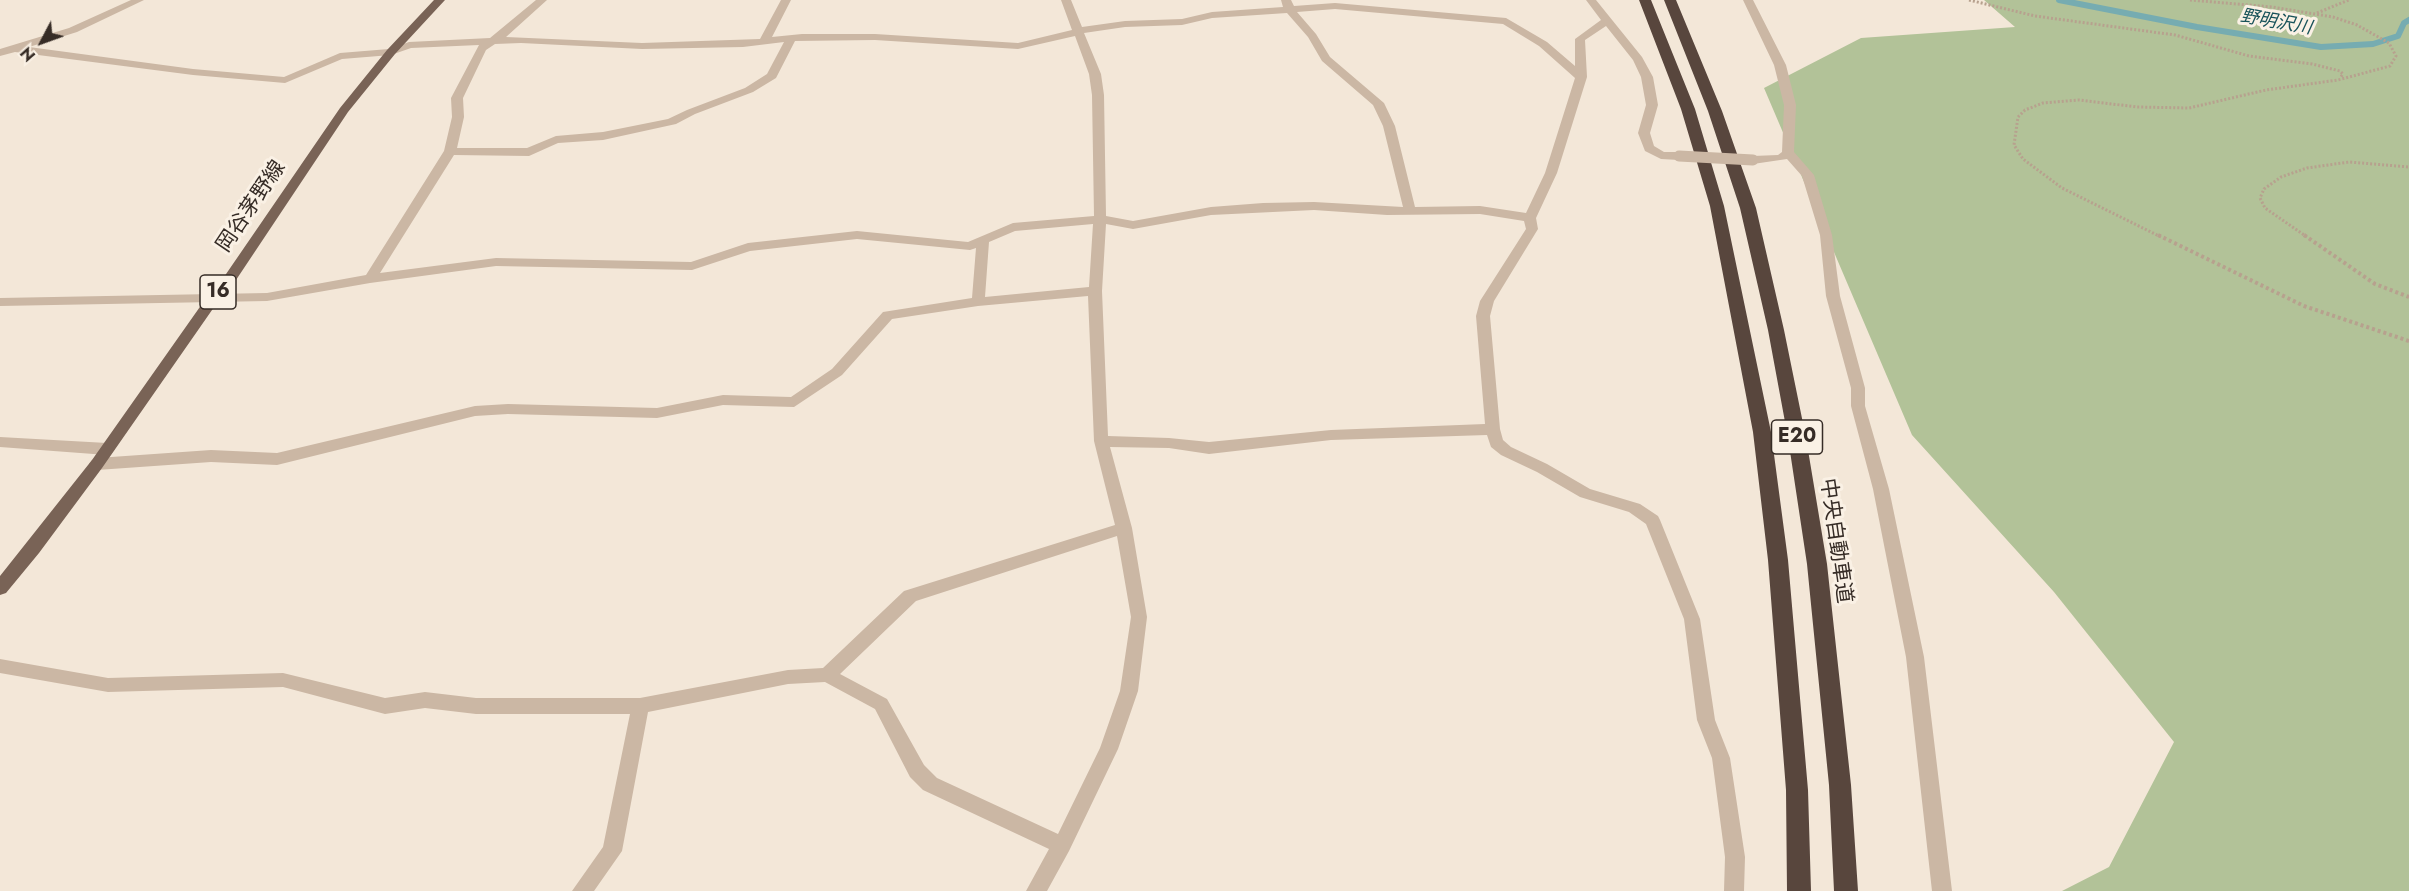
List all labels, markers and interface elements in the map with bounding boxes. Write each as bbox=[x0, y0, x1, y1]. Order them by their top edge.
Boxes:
water label: 野明沢川 bbox=[2239, 6, 2313, 40]
north arrow bbox=[12, 12, 72, 72]
text: N bbox=[15, 42, 41, 66]
street label: 岡谷茅野線 bbox=[212, 156, 292, 258]
road number: 16 bbox=[200, 275, 236, 309]
road number: E20 bbox=[1772, 420, 1822, 454]
street label: 中央自動車道 bbox=[1814, 477, 1856, 605]

